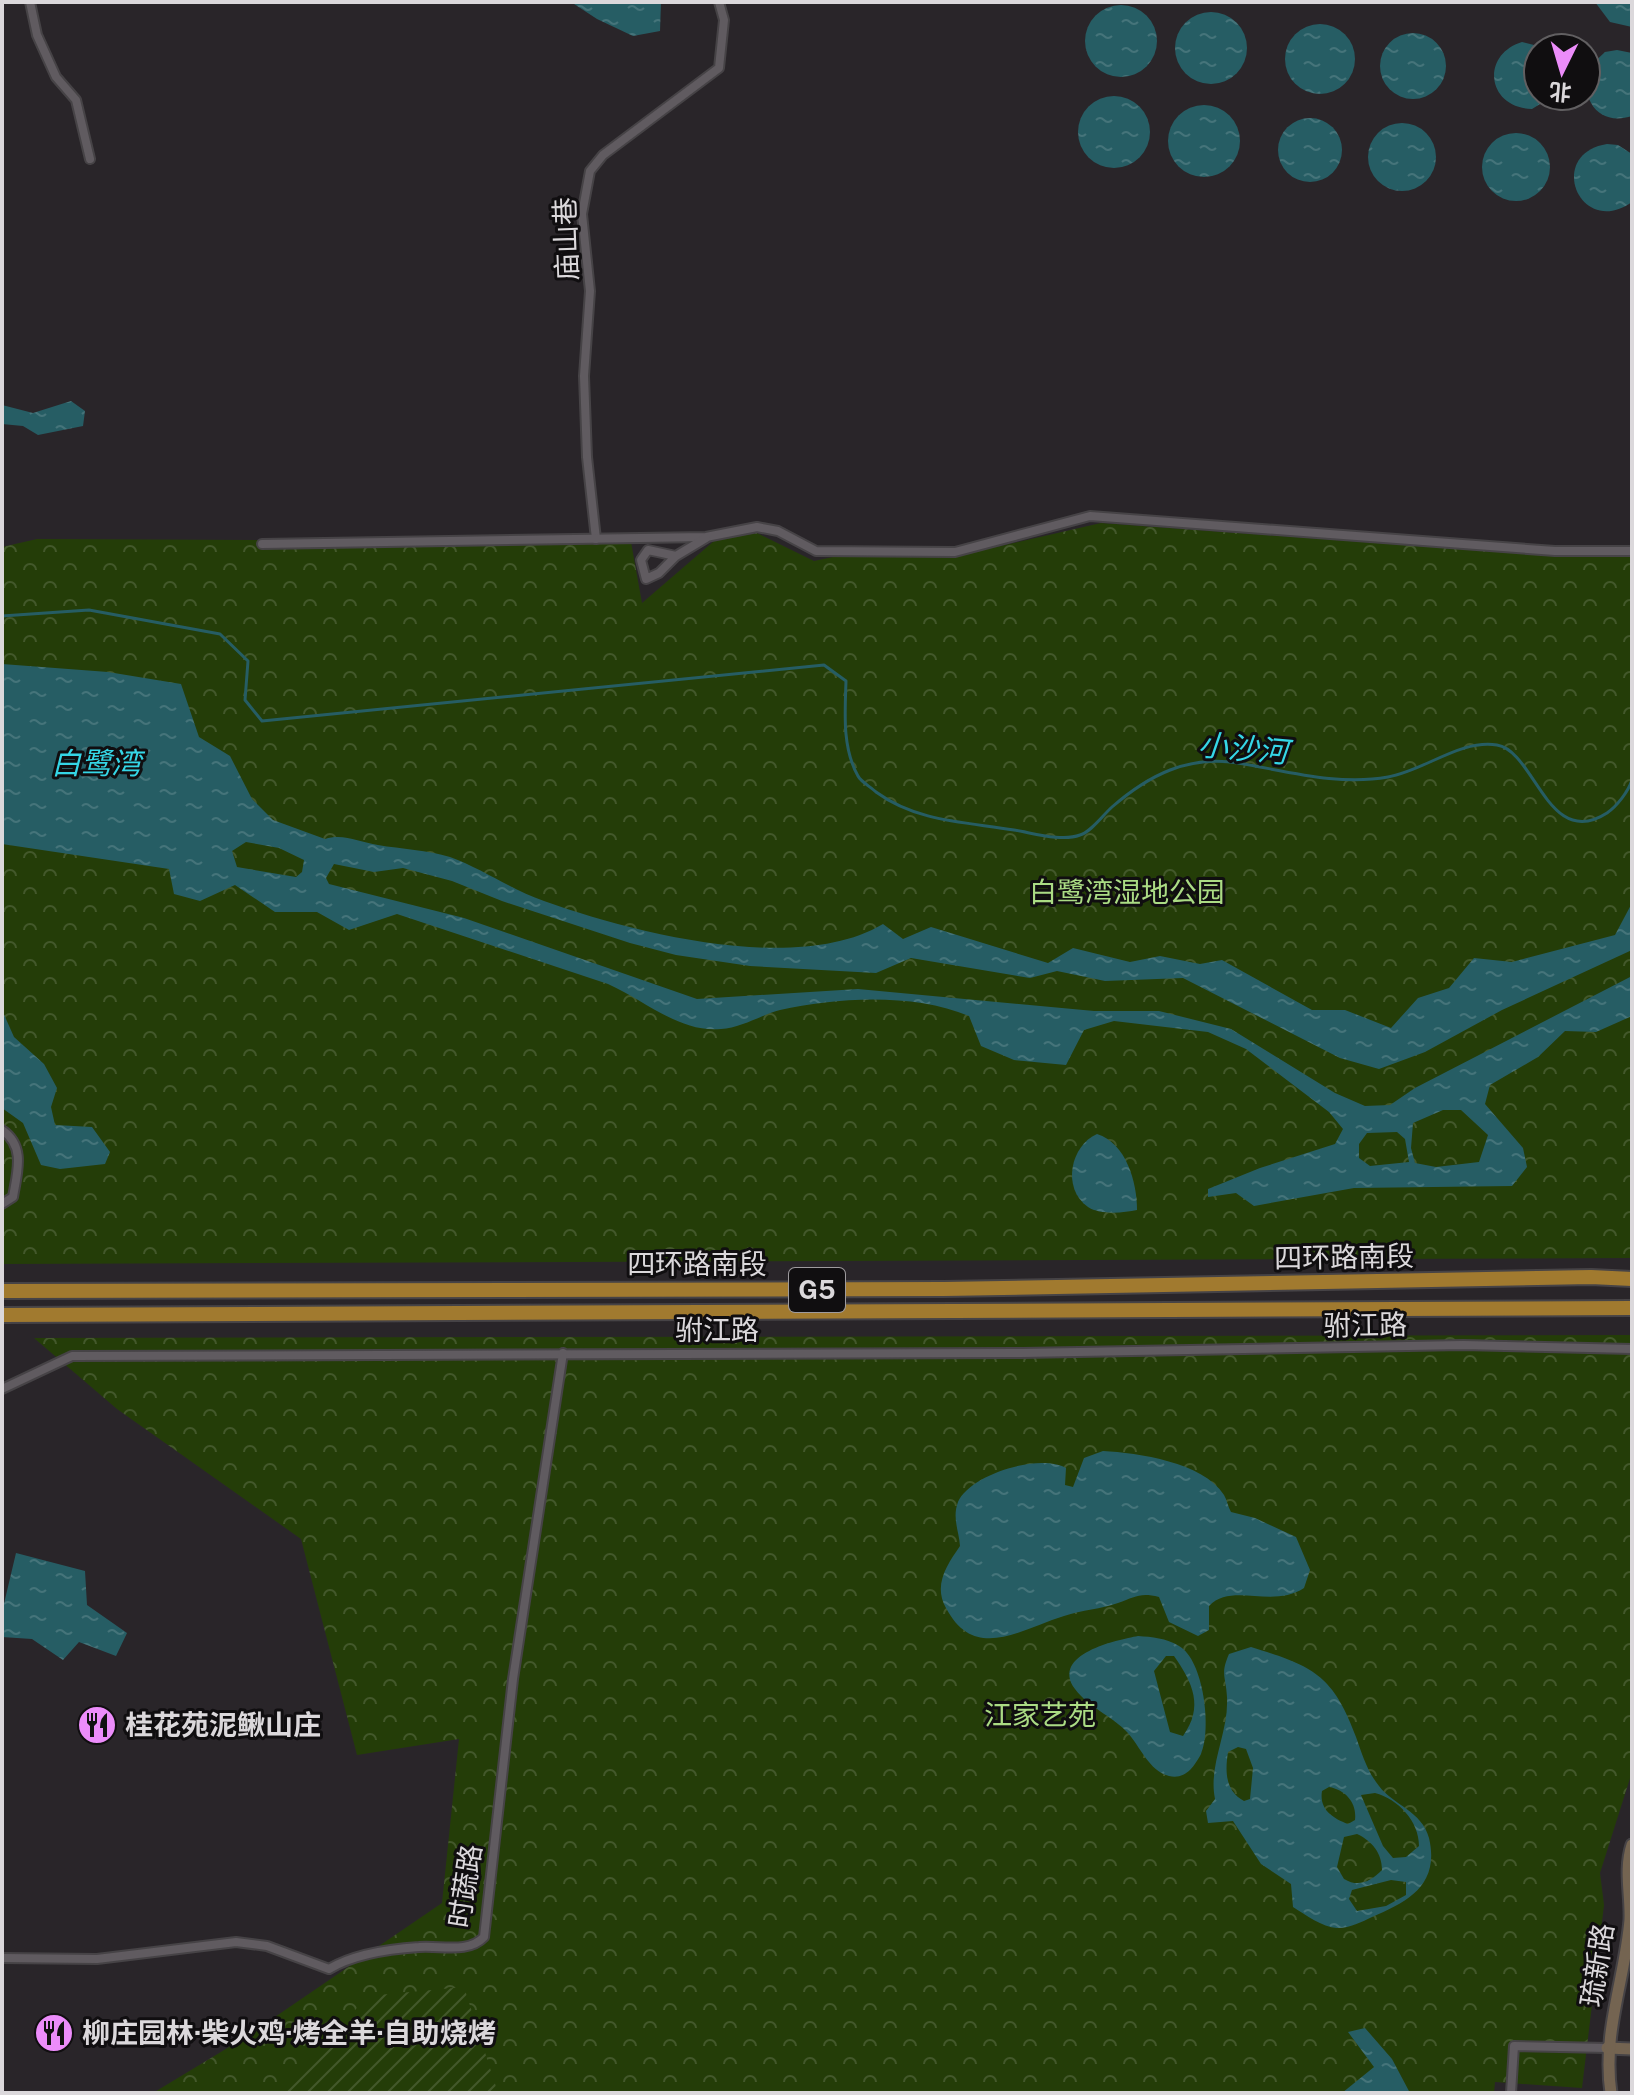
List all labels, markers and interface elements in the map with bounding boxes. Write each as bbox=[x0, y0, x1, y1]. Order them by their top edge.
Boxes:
north arrow bbox=[1522, 32, 1602, 112]
text: 北 bbox=[1548, 78, 1572, 106]
street label: 庙山巷 bbox=[548, 196, 583, 282]
water label: 小沙河 bbox=[1197, 726, 1294, 770]
water label: 白鹭湾 bbox=[51, 745, 146, 781]
park label: 白鹭湾湿地公园 bbox=[1029, 875, 1225, 908]
street label: 四环路南段 bbox=[1274, 1239, 1414, 1274]
street label: 四环路南段 bbox=[627, 1247, 767, 1280]
road number: G5 bbox=[789, 1268, 845, 1312]
street label: 驸江路 bbox=[1323, 1307, 1407, 1342]
street label: 驸江路 bbox=[675, 1313, 759, 1346]
park label: 江家艺苑 bbox=[984, 1698, 1096, 1731]
restaurant icon: 桂花苑泥鳅山庄 bbox=[76, 1704, 118, 1746]
place label: 桂花苑泥鳅山庄 bbox=[125, 1708, 321, 1741]
street label: 时蔬路 bbox=[442, 1842, 487, 1930]
street label: 琉新路 bbox=[1574, 1921, 1619, 2009]
restaurant icon: 柳庄园林·柴火鸡·烤全羊·自助烧烤 bbox=[33, 2012, 75, 2054]
place label: 柳庄园林·柴火鸡·烤全羊·自助烧烤 bbox=[82, 2016, 496, 2049]

